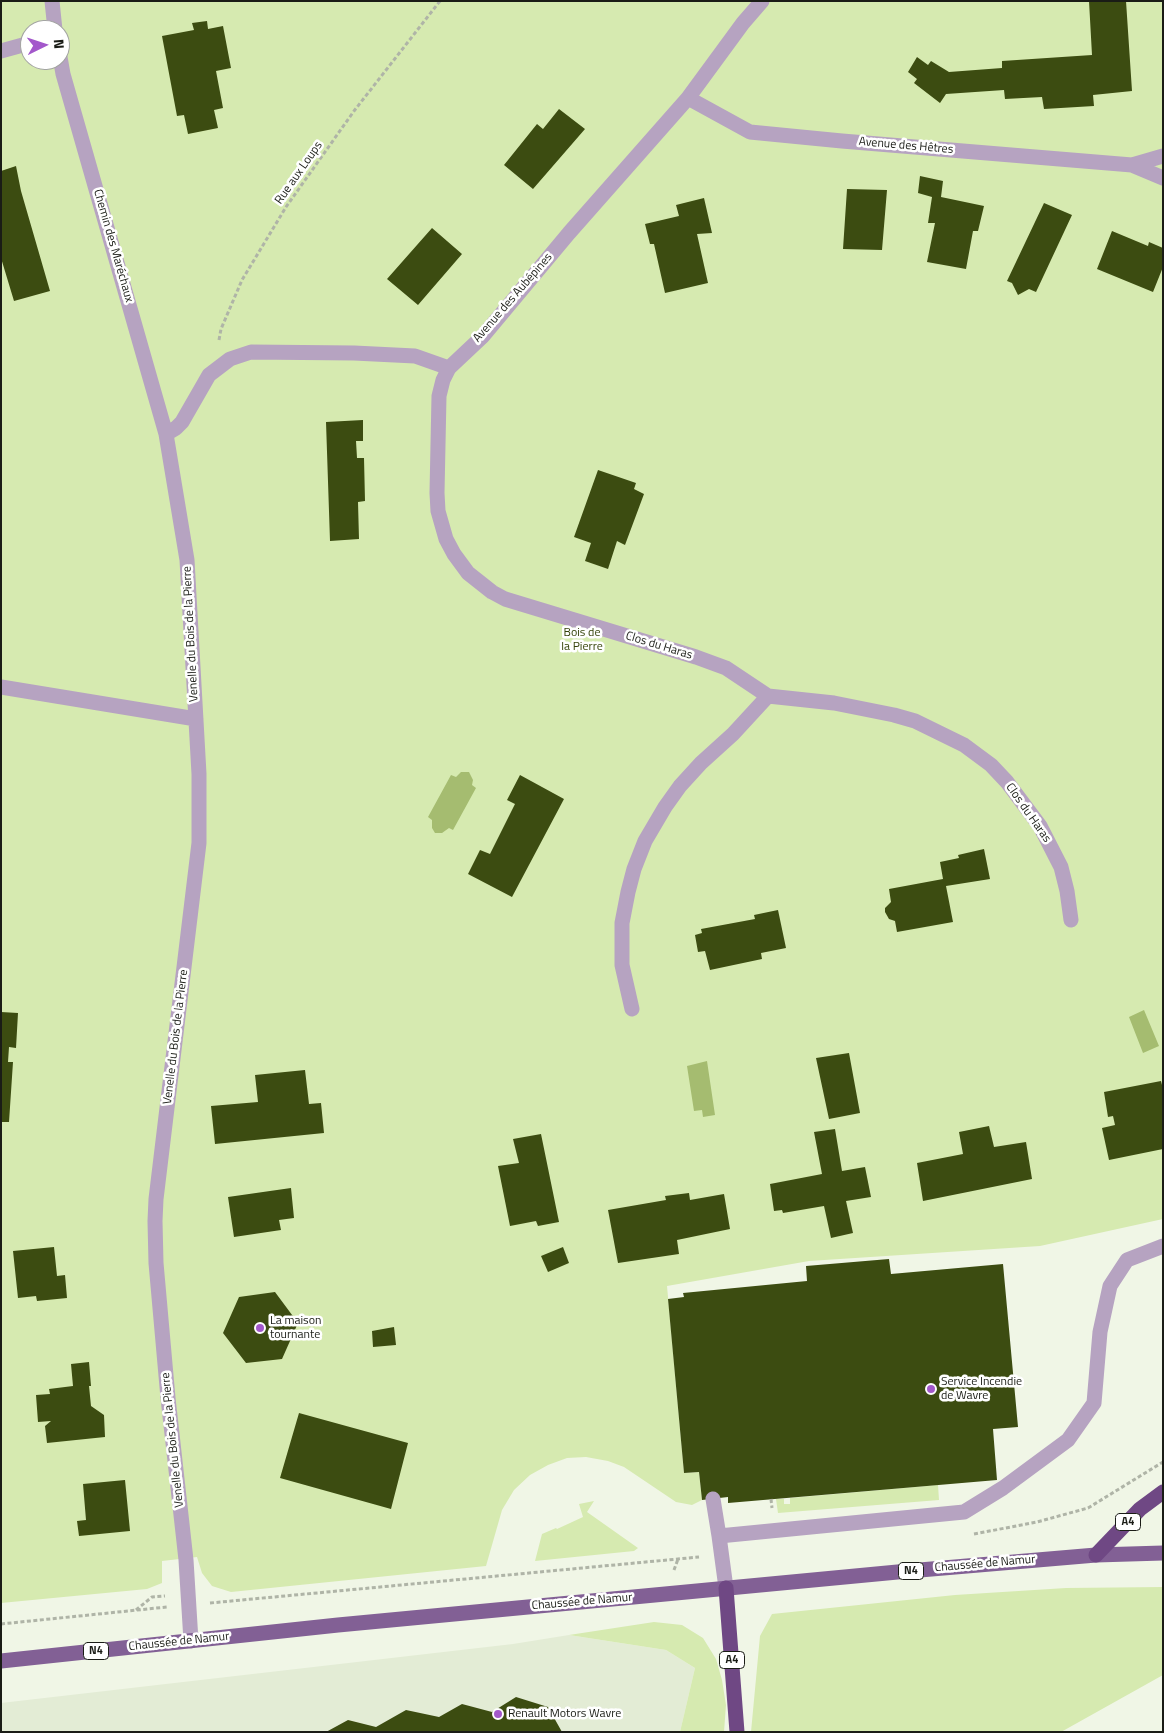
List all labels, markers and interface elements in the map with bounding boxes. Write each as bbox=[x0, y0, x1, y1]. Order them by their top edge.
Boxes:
north arrow bbox=[20, 20, 70, 70]
text: N bbox=[49, 38, 70, 50]
street label: Avenue des Hêtres bbox=[858, 135, 954, 157]
street label: Rue aux Loups bbox=[272, 139, 326, 207]
street label: Chemin des Maréchaux bbox=[90, 188, 136, 304]
street label: Avenue des Aubépines bbox=[470, 250, 556, 346]
street label: Venelle du Bois de la Pierre bbox=[180, 566, 202, 702]
park label: Bois de la Pierre bbox=[561, 626, 603, 654]
street label: Clos du Haras bbox=[624, 629, 694, 663]
street label: Clos du Haras bbox=[1002, 781, 1054, 845]
street label: Venelle du Bois de la Pierre bbox=[161, 969, 191, 1105]
place label: La maison tournante bbox=[270, 1314, 321, 1342]
marker: La maison tournante bbox=[254, 1322, 266, 1334]
street label: Venelle du Bois de la Pierre bbox=[159, 1372, 187, 1508]
place label: Service Incendie de Wavre bbox=[941, 1375, 1022, 1403]
marker: Service Incendie de Wavre bbox=[925, 1383, 937, 1395]
road number: A4 bbox=[1116, 1514, 1140, 1530]
street label: Chaussée de Namur bbox=[934, 1552, 1036, 1576]
road number: N4 bbox=[898, 1562, 924, 1580]
street label: Chaussée de Namur bbox=[531, 1590, 633, 1614]
street label: Chaussée de Namur bbox=[128, 1630, 230, 1654]
road number: N4 bbox=[84, 1642, 108, 1660]
road number: A4 bbox=[720, 1652, 744, 1668]
place label: Renault Motors Wavre bbox=[508, 1707, 621, 1721]
marker: Renault Motors Wavre bbox=[492, 1708, 504, 1720]

